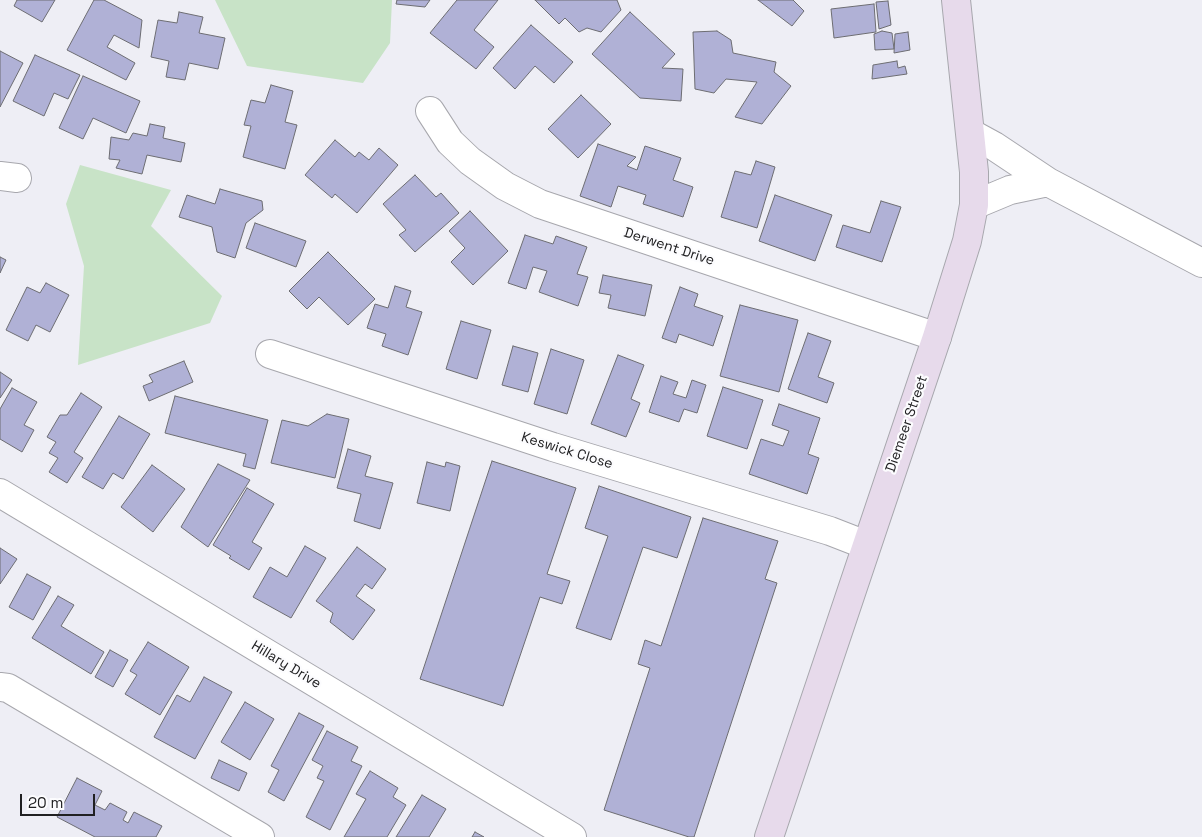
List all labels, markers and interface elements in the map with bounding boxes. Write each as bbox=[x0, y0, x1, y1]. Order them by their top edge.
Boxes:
street label: Derwent Drive bbox=[622, 224, 716, 270]
street label: Diemeer Street bbox=[883, 373, 931, 475]
street label: Keswick Close bbox=[519, 429, 615, 473]
street label: Hillary Drive bbox=[248, 638, 324, 692]
scale bar bbox=[22, 784, 98, 816]
text: 20 m bbox=[28, 793, 63, 812]

